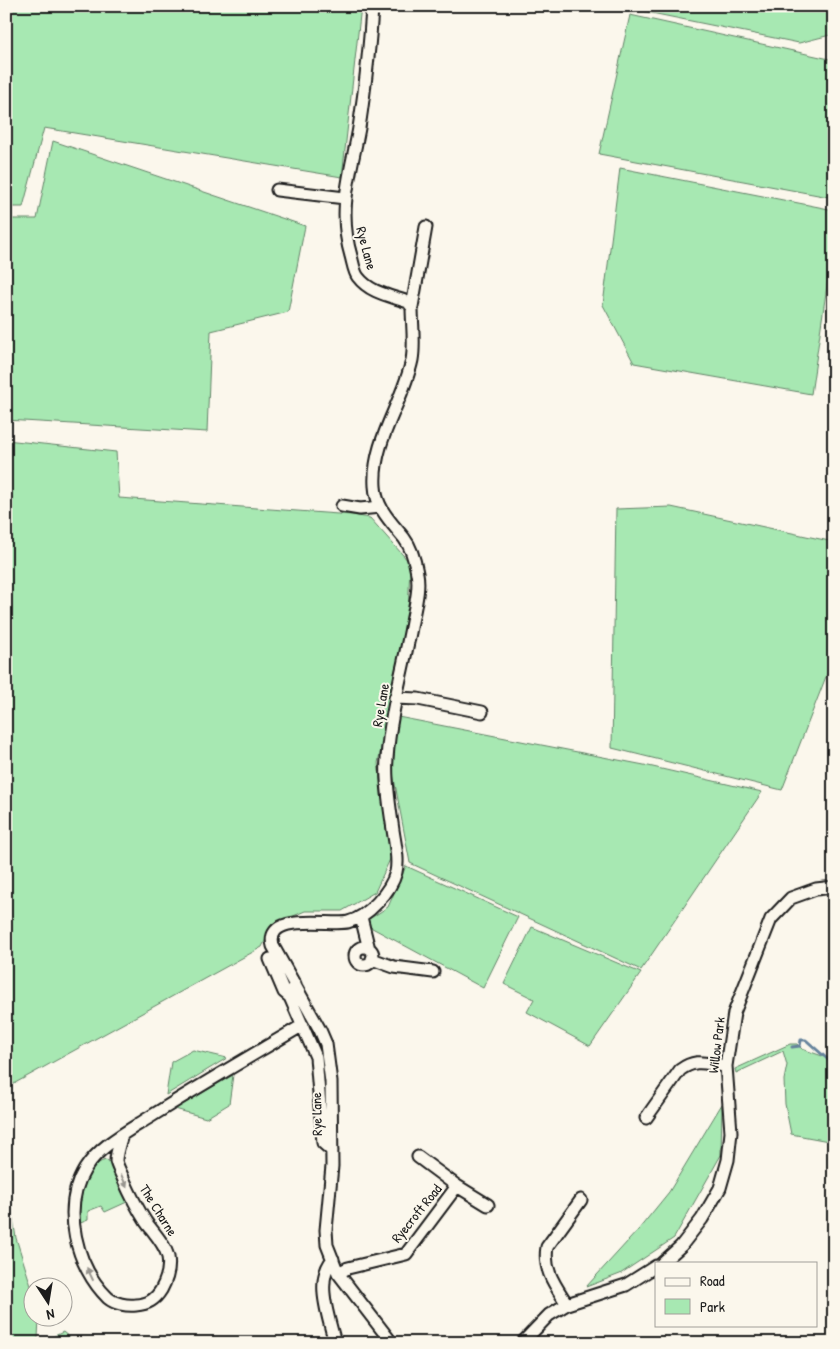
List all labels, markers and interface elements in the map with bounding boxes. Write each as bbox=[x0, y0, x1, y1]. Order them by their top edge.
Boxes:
street label: Rye Lane bbox=[351, 224, 382, 272]
street label: Rye Lane bbox=[367, 681, 394, 728]
street label: Willow Park bbox=[703, 1016, 729, 1074]
street label: Rye Lane bbox=[306, 1092, 327, 1136]
one-way arrow bbox=[121, 1174, 129, 1188]
street label: Ryecroft Road bbox=[386, 1179, 447, 1247]
street label: The Charne bbox=[136, 1181, 183, 1240]
legend bbox=[655, 1262, 818, 1326]
one-way arrow bbox=[85, 1267, 93, 1281]
text: Road bbox=[700, 1270, 725, 1291]
north arrow bbox=[22, 1276, 72, 1326]
text: Park bbox=[700, 1296, 725, 1317]
text: N bbox=[45, 1305, 56, 1325]

